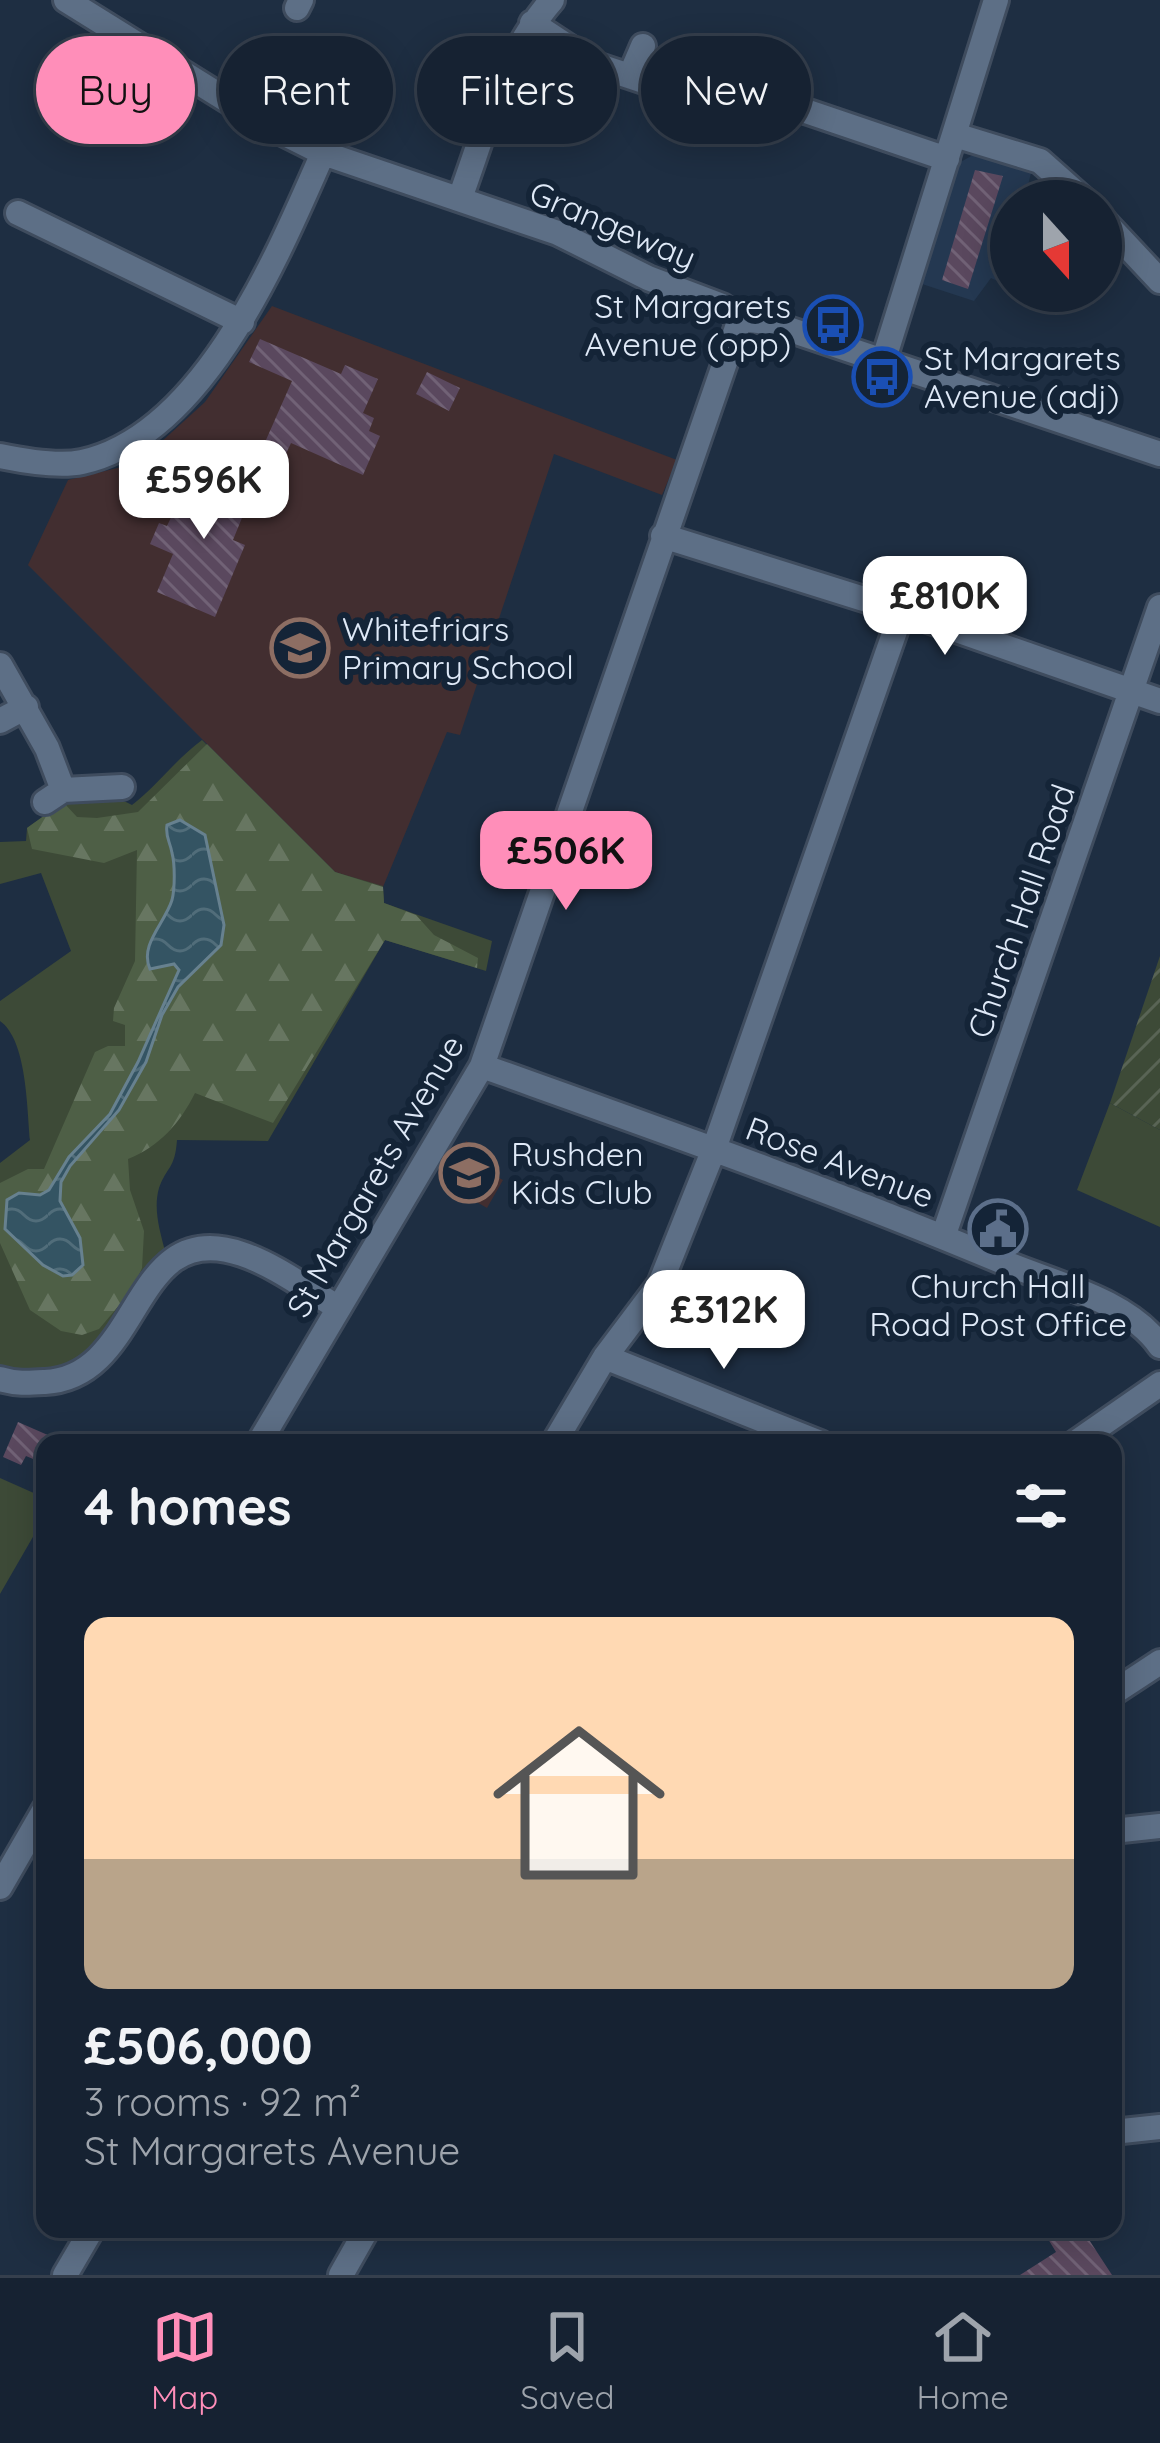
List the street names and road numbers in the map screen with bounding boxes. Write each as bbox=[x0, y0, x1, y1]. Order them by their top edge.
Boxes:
street label: Grangeway bbox=[524, 171, 702, 278]
street label: Church Hall Road bbox=[958, 779, 1083, 1043]
street label: St Margarets Avenue bbox=[277, 1028, 472, 1324]
street label: Rose Avenue bbox=[740, 1107, 940, 1216]

